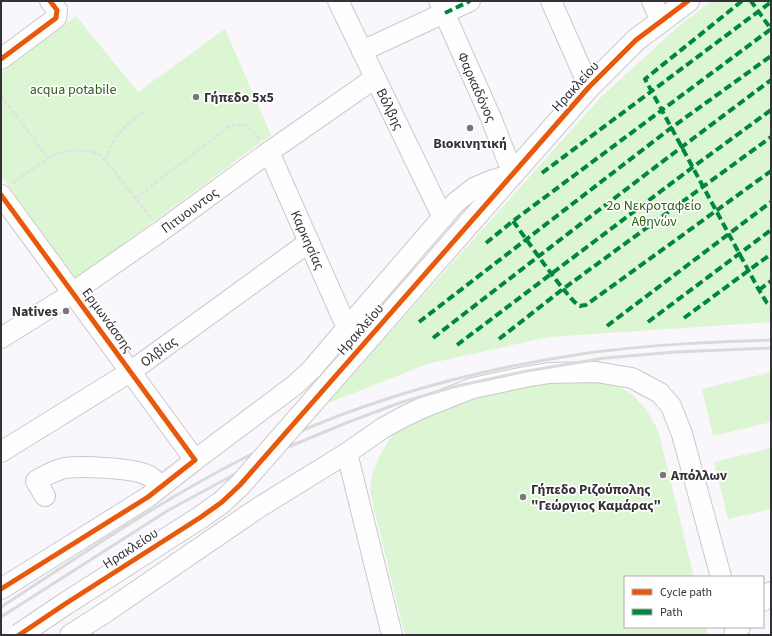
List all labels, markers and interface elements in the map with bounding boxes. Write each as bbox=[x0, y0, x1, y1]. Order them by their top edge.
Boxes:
street label: Φαρκαδόνος bbox=[452, 49, 500, 126]
street label: Ηρακλείου bbox=[547, 57, 604, 117]
park label: acqua potabile bbox=[30, 80, 116, 100]
street label: Βόλβης bbox=[371, 85, 408, 134]
place label: Γήπεδο 5x5 bbox=[204, 88, 274, 108]
marker: Γήπεδο 5x5 bbox=[191, 92, 201, 102]
marker: Βιοκινητική bbox=[465, 123, 475, 133]
place label: Βιοκινητική bbox=[433, 134, 507, 154]
street label: Πιτυουντος bbox=[157, 183, 223, 239]
park label: 2ο Νεκροταφείο Αθηνών bbox=[606, 196, 702, 232]
street label: Καρκησίας bbox=[285, 207, 329, 273]
street label: Ερμωνάσσης bbox=[77, 284, 138, 357]
street label: Ηρακλείου bbox=[333, 299, 389, 360]
place label: Natives bbox=[12, 302, 58, 322]
marker: Natives bbox=[61, 306, 71, 316]
street label: Ολβίας bbox=[136, 332, 182, 372]
place label: Απόλλων bbox=[670, 466, 728, 486]
marker: Απόλλων bbox=[658, 470, 668, 480]
place label: Γήπεδο Ριζούπολης "Γεώργιος Καμάρας" bbox=[531, 480, 661, 516]
marker: Γήπεδο Ριζούπολης "Γεώργιος Καμάρας" bbox=[518, 492, 528, 502]
street label: Ηρακλείου bbox=[99, 523, 162, 574]
legend bbox=[624, 576, 764, 628]
text: Cycle path bbox=[660, 584, 712, 601]
text: Path bbox=[660, 604, 683, 621]

